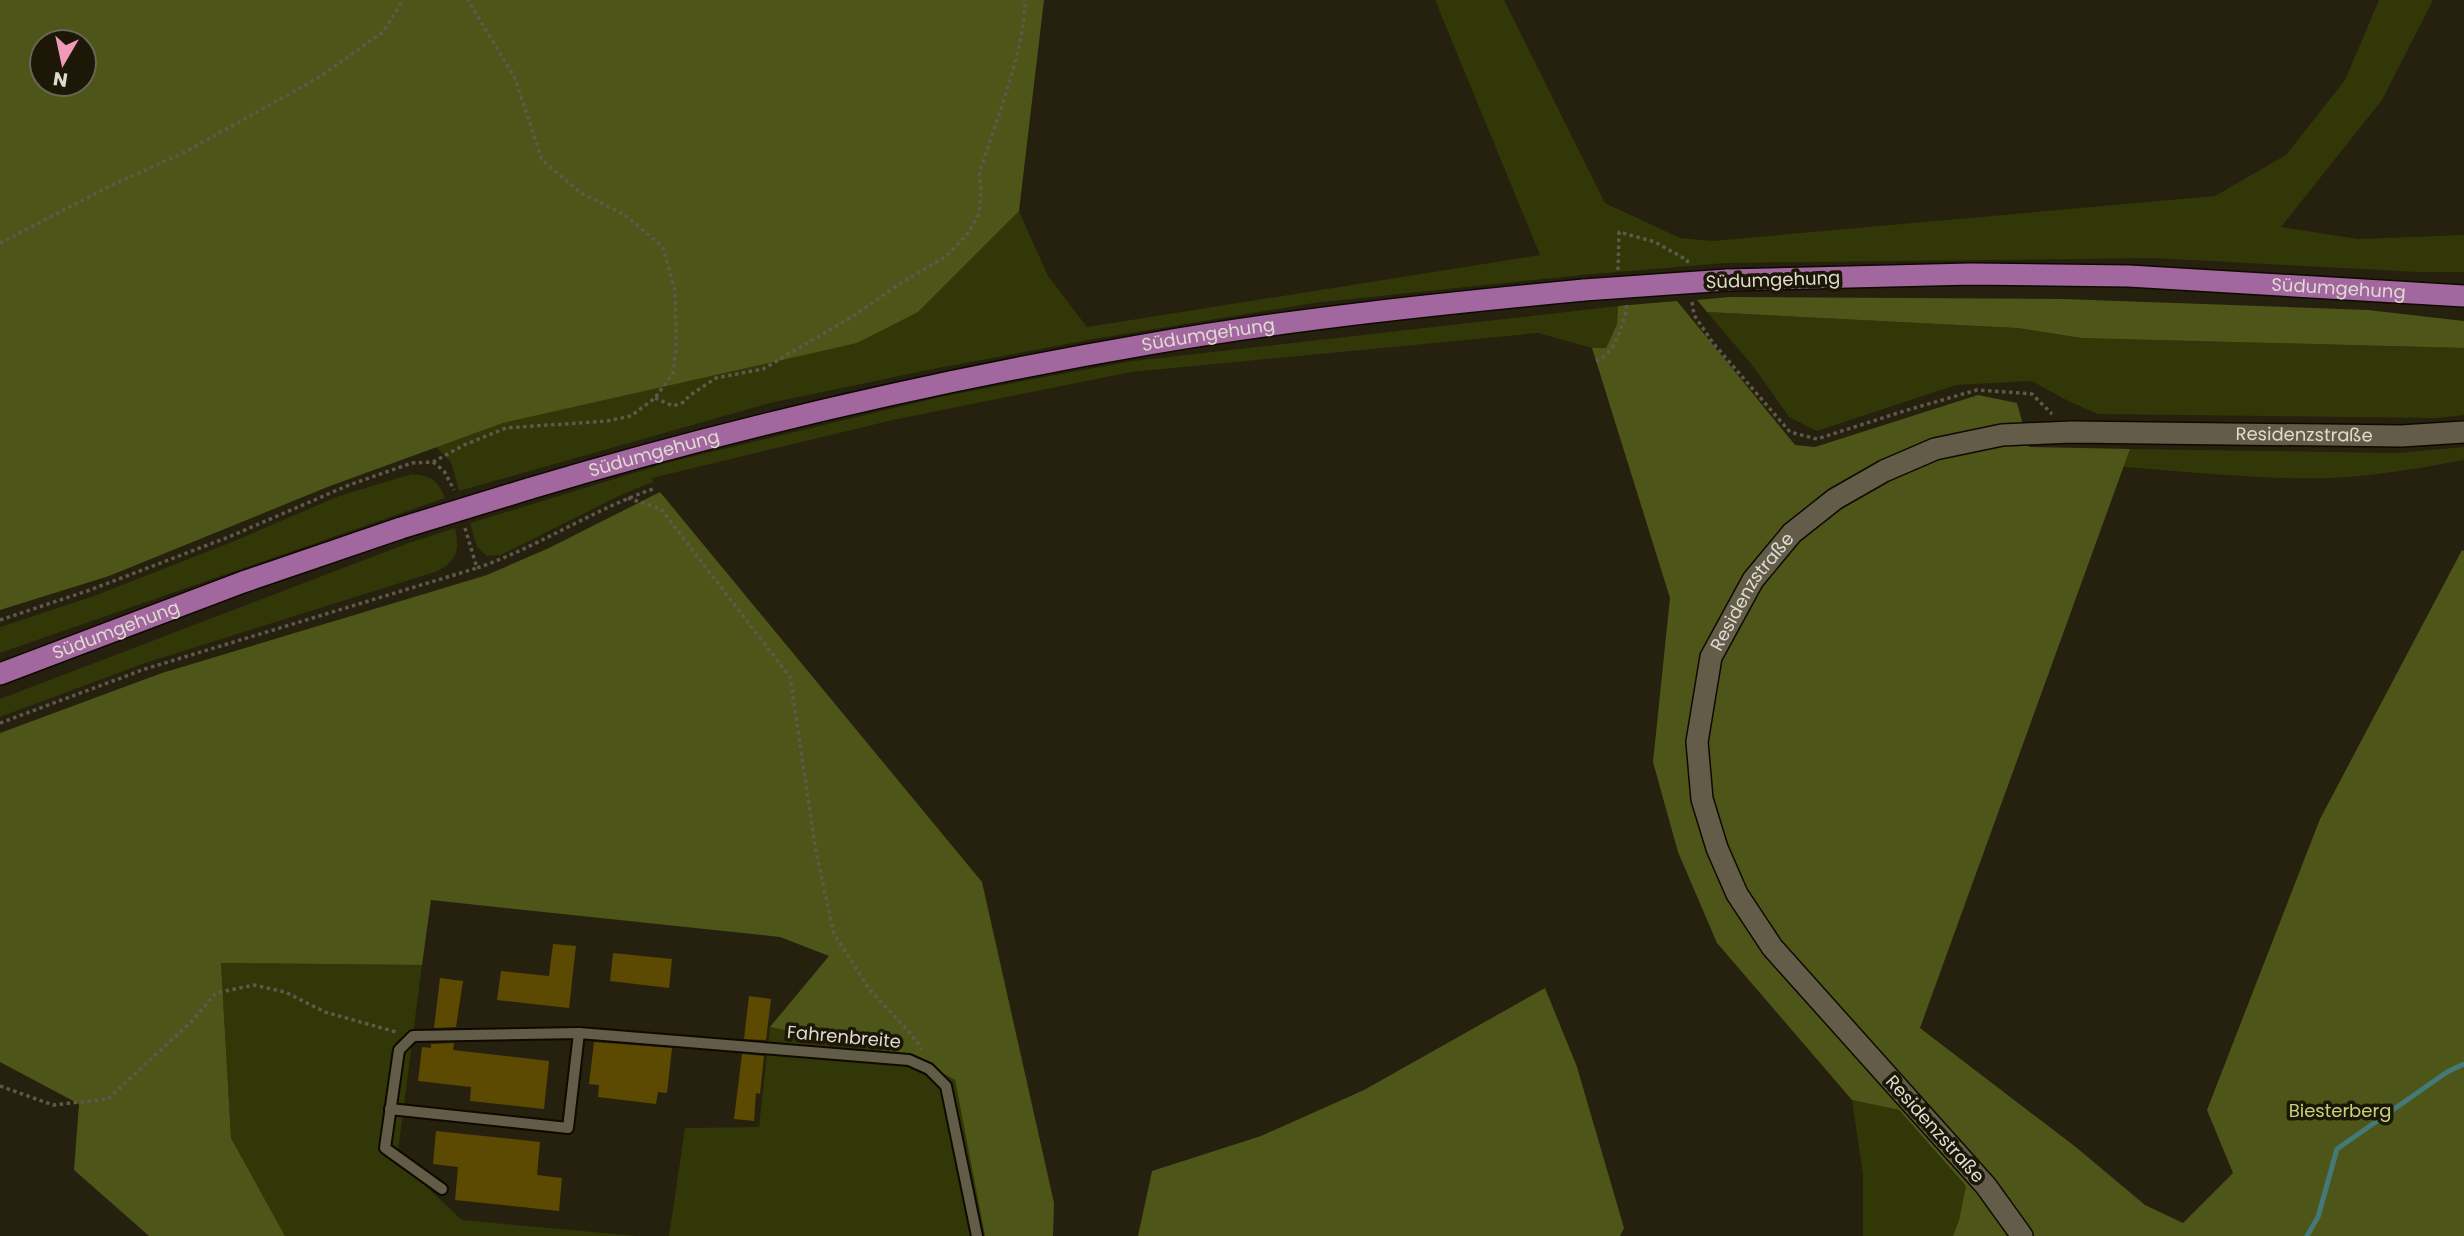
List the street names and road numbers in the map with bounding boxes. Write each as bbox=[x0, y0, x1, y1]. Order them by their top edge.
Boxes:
street label: Südumgehung bbox=[1705, 265, 1841, 294]
street label: Südumgehung bbox=[2271, 272, 2406, 304]
street label: Südumgehung bbox=[1140, 312, 1276, 357]
street label: Residenzstraße bbox=[2235, 421, 2373, 448]
street label: Südumgehung bbox=[586, 423, 722, 483]
street label: Residenzstraße bbox=[1704, 527, 1799, 655]
street label: Südumgehung bbox=[48, 594, 183, 665]
street label: Fahrenbreite bbox=[786, 1019, 902, 1054]
street label: Residenzstraße bbox=[1880, 1069, 1991, 1188]

